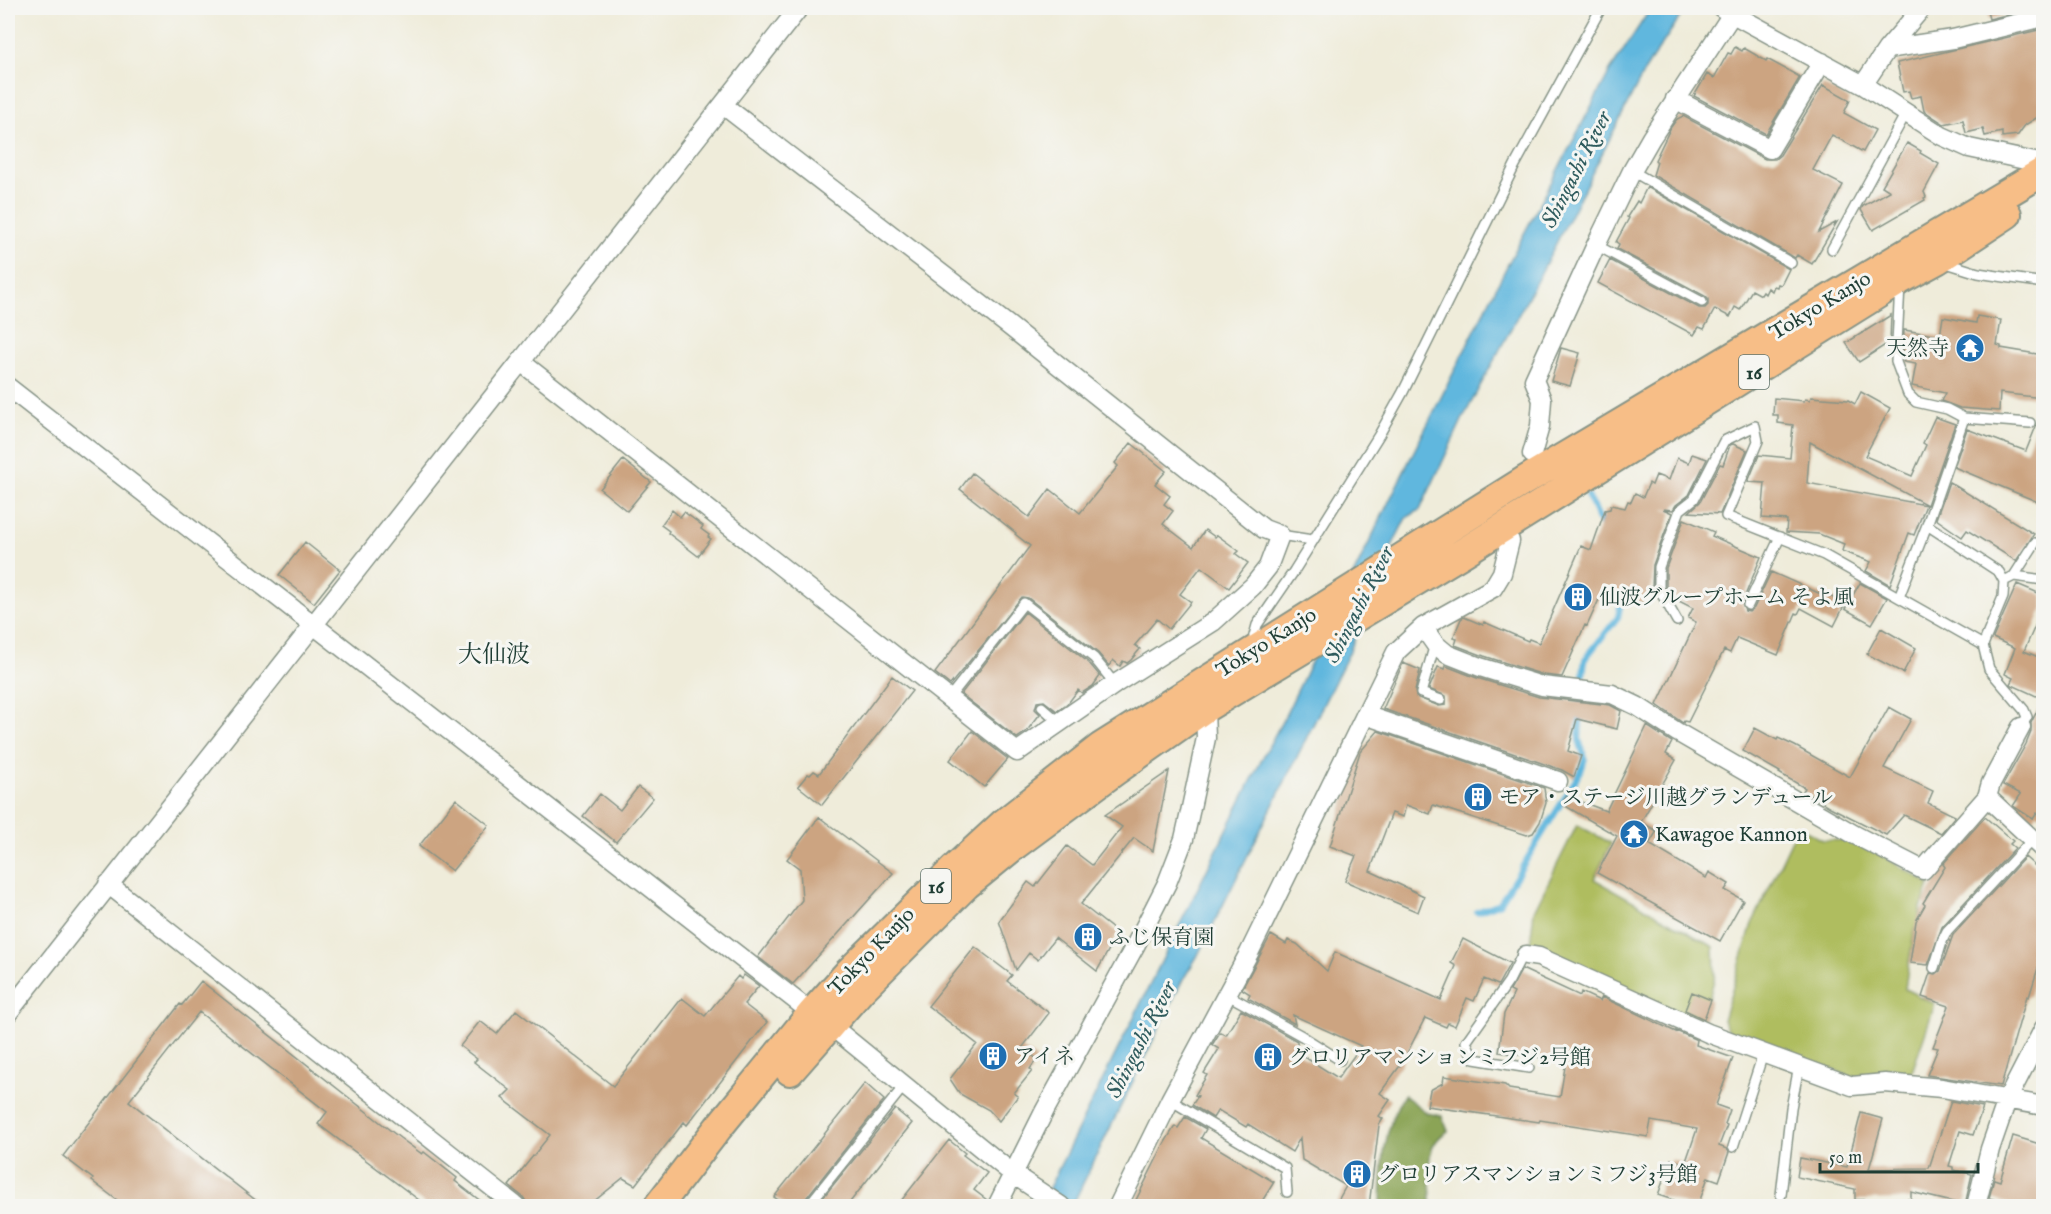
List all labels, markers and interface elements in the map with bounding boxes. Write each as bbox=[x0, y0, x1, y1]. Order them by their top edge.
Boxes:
water label: Shingashi River bbox=[1535, 105, 1619, 233]
street label: Tokyo Kanjo bbox=[1765, 266, 1876, 347]
temple icon: 天然寺 bbox=[1954, 332, 1986, 364]
place label: 天然寺 bbox=[1886, 336, 1949, 363]
road number: 16 bbox=[1739, 355, 1769, 389]
water label: Shingashi River bbox=[1318, 540, 1402, 668]
building icon: 仙波グループホーム そよ風 bbox=[1562, 581, 1594, 613]
place label: 仙波グループホーム そよ風 bbox=[1599, 585, 1854, 612]
street label: Tokyo Kanjo bbox=[1212, 602, 1322, 685]
district label: 大仙波 bbox=[458, 640, 530, 671]
building icon: モア・ステージ川越グランデュール bbox=[1462, 781, 1494, 813]
place label: モア・ステージ川越グランデュール bbox=[1499, 785, 1833, 812]
temple icon: Kawagoe Kannon bbox=[1618, 818, 1650, 850]
place label: Kawagoe Kannon bbox=[1655, 822, 1808, 849]
road number: 16 bbox=[921, 869, 951, 903]
street label: Tokyo Kanjo bbox=[823, 902, 921, 1002]
building icon: ふじ保育園 bbox=[1072, 921, 1104, 953]
place label: ふじ保育園 bbox=[1109, 925, 1214, 952]
water label: Shingashi River bbox=[1100, 975, 1184, 1103]
building icon: アイネ bbox=[977, 1040, 1009, 1072]
building icon: グロリアマンションミフジ2号館 bbox=[1252, 1041, 1284, 1073]
place label: アイネ bbox=[1014, 1044, 1075, 1071]
place label: グロリアマンションミフジ2号館 bbox=[1289, 1045, 1591, 1072]
scale bar bbox=[1820, 1136, 1978, 1174]
text: 50 m bbox=[1829, 1147, 1862, 1170]
building icon: グロリアスマンションミフジ3号館 bbox=[1341, 1158, 1373, 1190]
place label: グロリアスマンションミフジ3号館 bbox=[1378, 1162, 1698, 1189]

